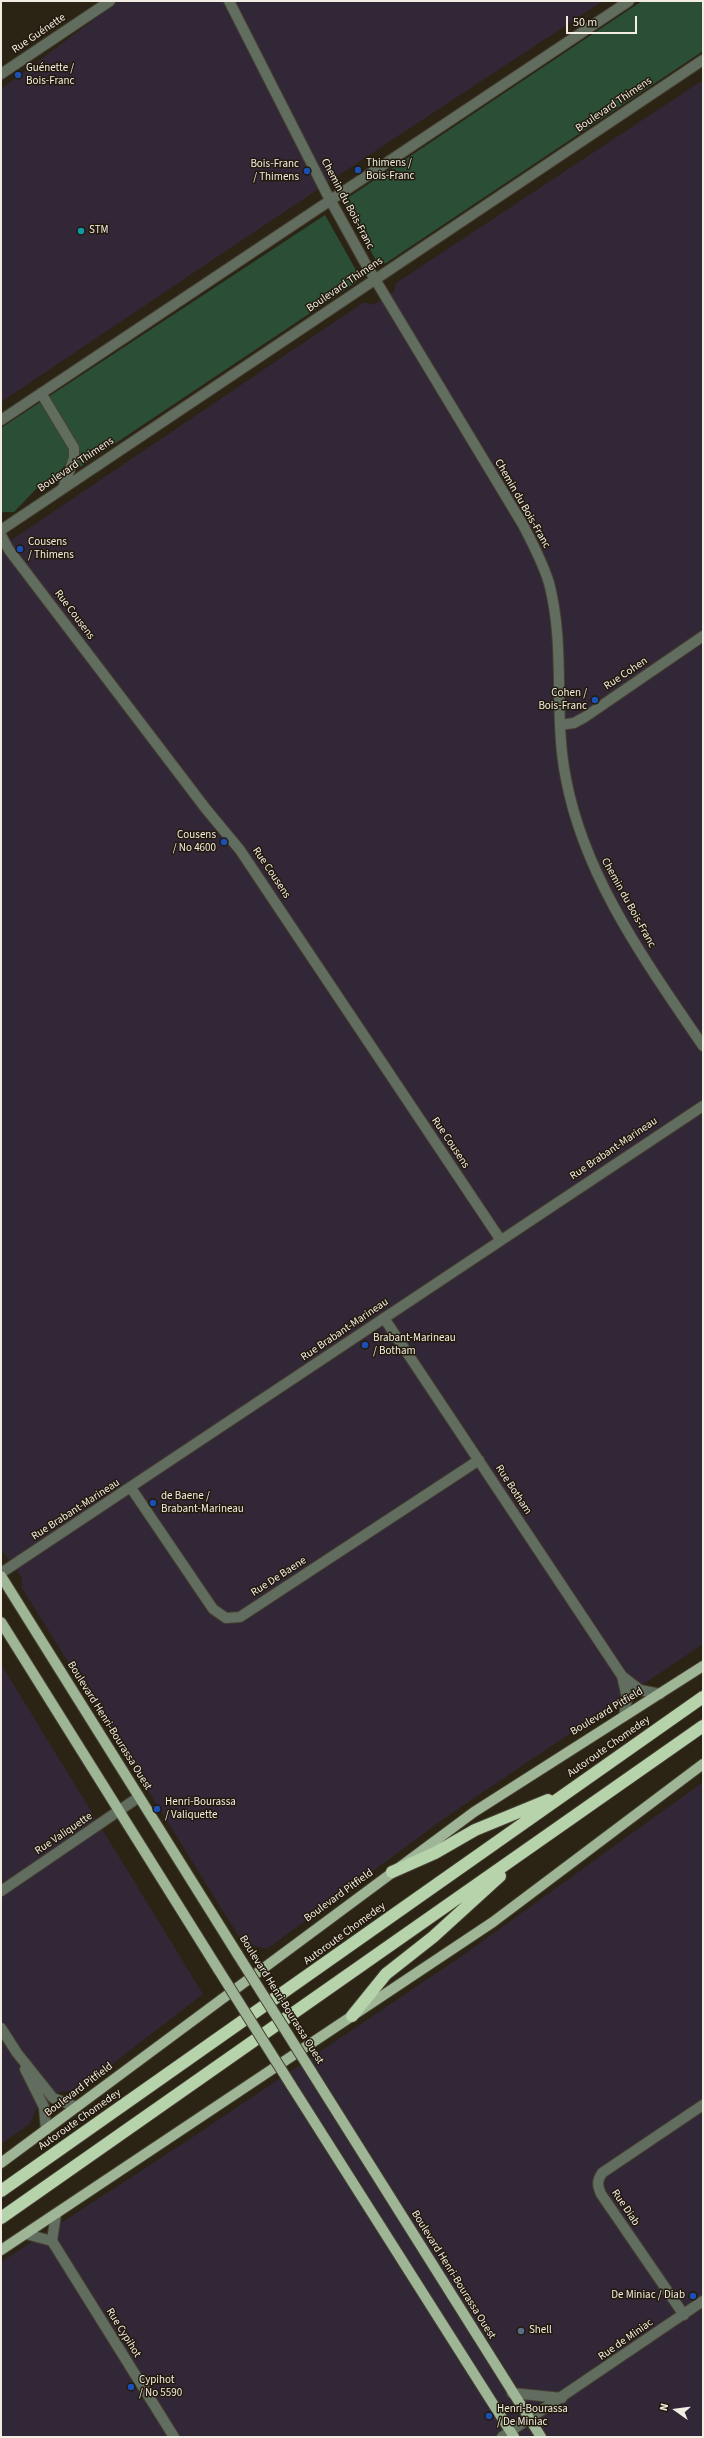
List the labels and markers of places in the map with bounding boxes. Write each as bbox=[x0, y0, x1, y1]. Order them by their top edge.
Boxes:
place label: Guénette / Bois-Franc bbox=[26, 62, 75, 88]
marker: Guénette / Bois-Franc bbox=[13, 70, 23, 80]
place label: Thimens / Bois-Franc bbox=[366, 157, 415, 183]
place label: Bois-Franc / Thimens bbox=[250, 158, 299, 184]
marker: Thimens / Bois-Franc bbox=[353, 165, 363, 175]
marker: Bois-Franc / Thimens bbox=[302, 166, 312, 176]
place label: STM bbox=[89, 224, 109, 238]
marker: STM bbox=[76, 226, 86, 236]
place label: Cousens / Thimens bbox=[28, 536, 74, 562]
marker: Cousens / Thimens bbox=[15, 544, 25, 554]
place label: Cohen / Bois-Franc bbox=[538, 687, 587, 713]
marker: Cohen / Bois-Franc bbox=[590, 695, 600, 705]
place label: Cousens / No 4600 bbox=[173, 829, 216, 855]
marker: Cousens / No 4600 bbox=[219, 837, 229, 847]
place label: Brabant-Marineau / Botham bbox=[373, 1332, 456, 1358]
marker: Brabant-Marineau / Botham bbox=[360, 1340, 370, 1350]
place label: de Baene / Brabant-Marineau bbox=[161, 1490, 244, 1516]
marker: de Baene / Brabant-Marineau bbox=[148, 1498, 158, 1508]
place label: Henri-Bourassa / Valiquette bbox=[165, 1796, 236, 1822]
marker: Henri-Bourassa / Valiquette bbox=[152, 1804, 162, 1814]
place label: De Miniac / Diab bbox=[611, 2289, 685, 2303]
marker: De Miniac / Diab bbox=[688, 2291, 698, 2301]
place label: Shell bbox=[529, 2324, 552, 2338]
marker: Shell bbox=[516, 2326, 526, 2336]
place label: Cypihot / No 5590 bbox=[139, 2374, 182, 2400]
marker: Cypihot / No 5590 bbox=[126, 2382, 136, 2392]
place label: Henri-Bourassa / De Miniac bbox=[497, 2403, 568, 2429]
marker: Henri-Bourassa / De Miniac bbox=[484, 2411, 494, 2421]

